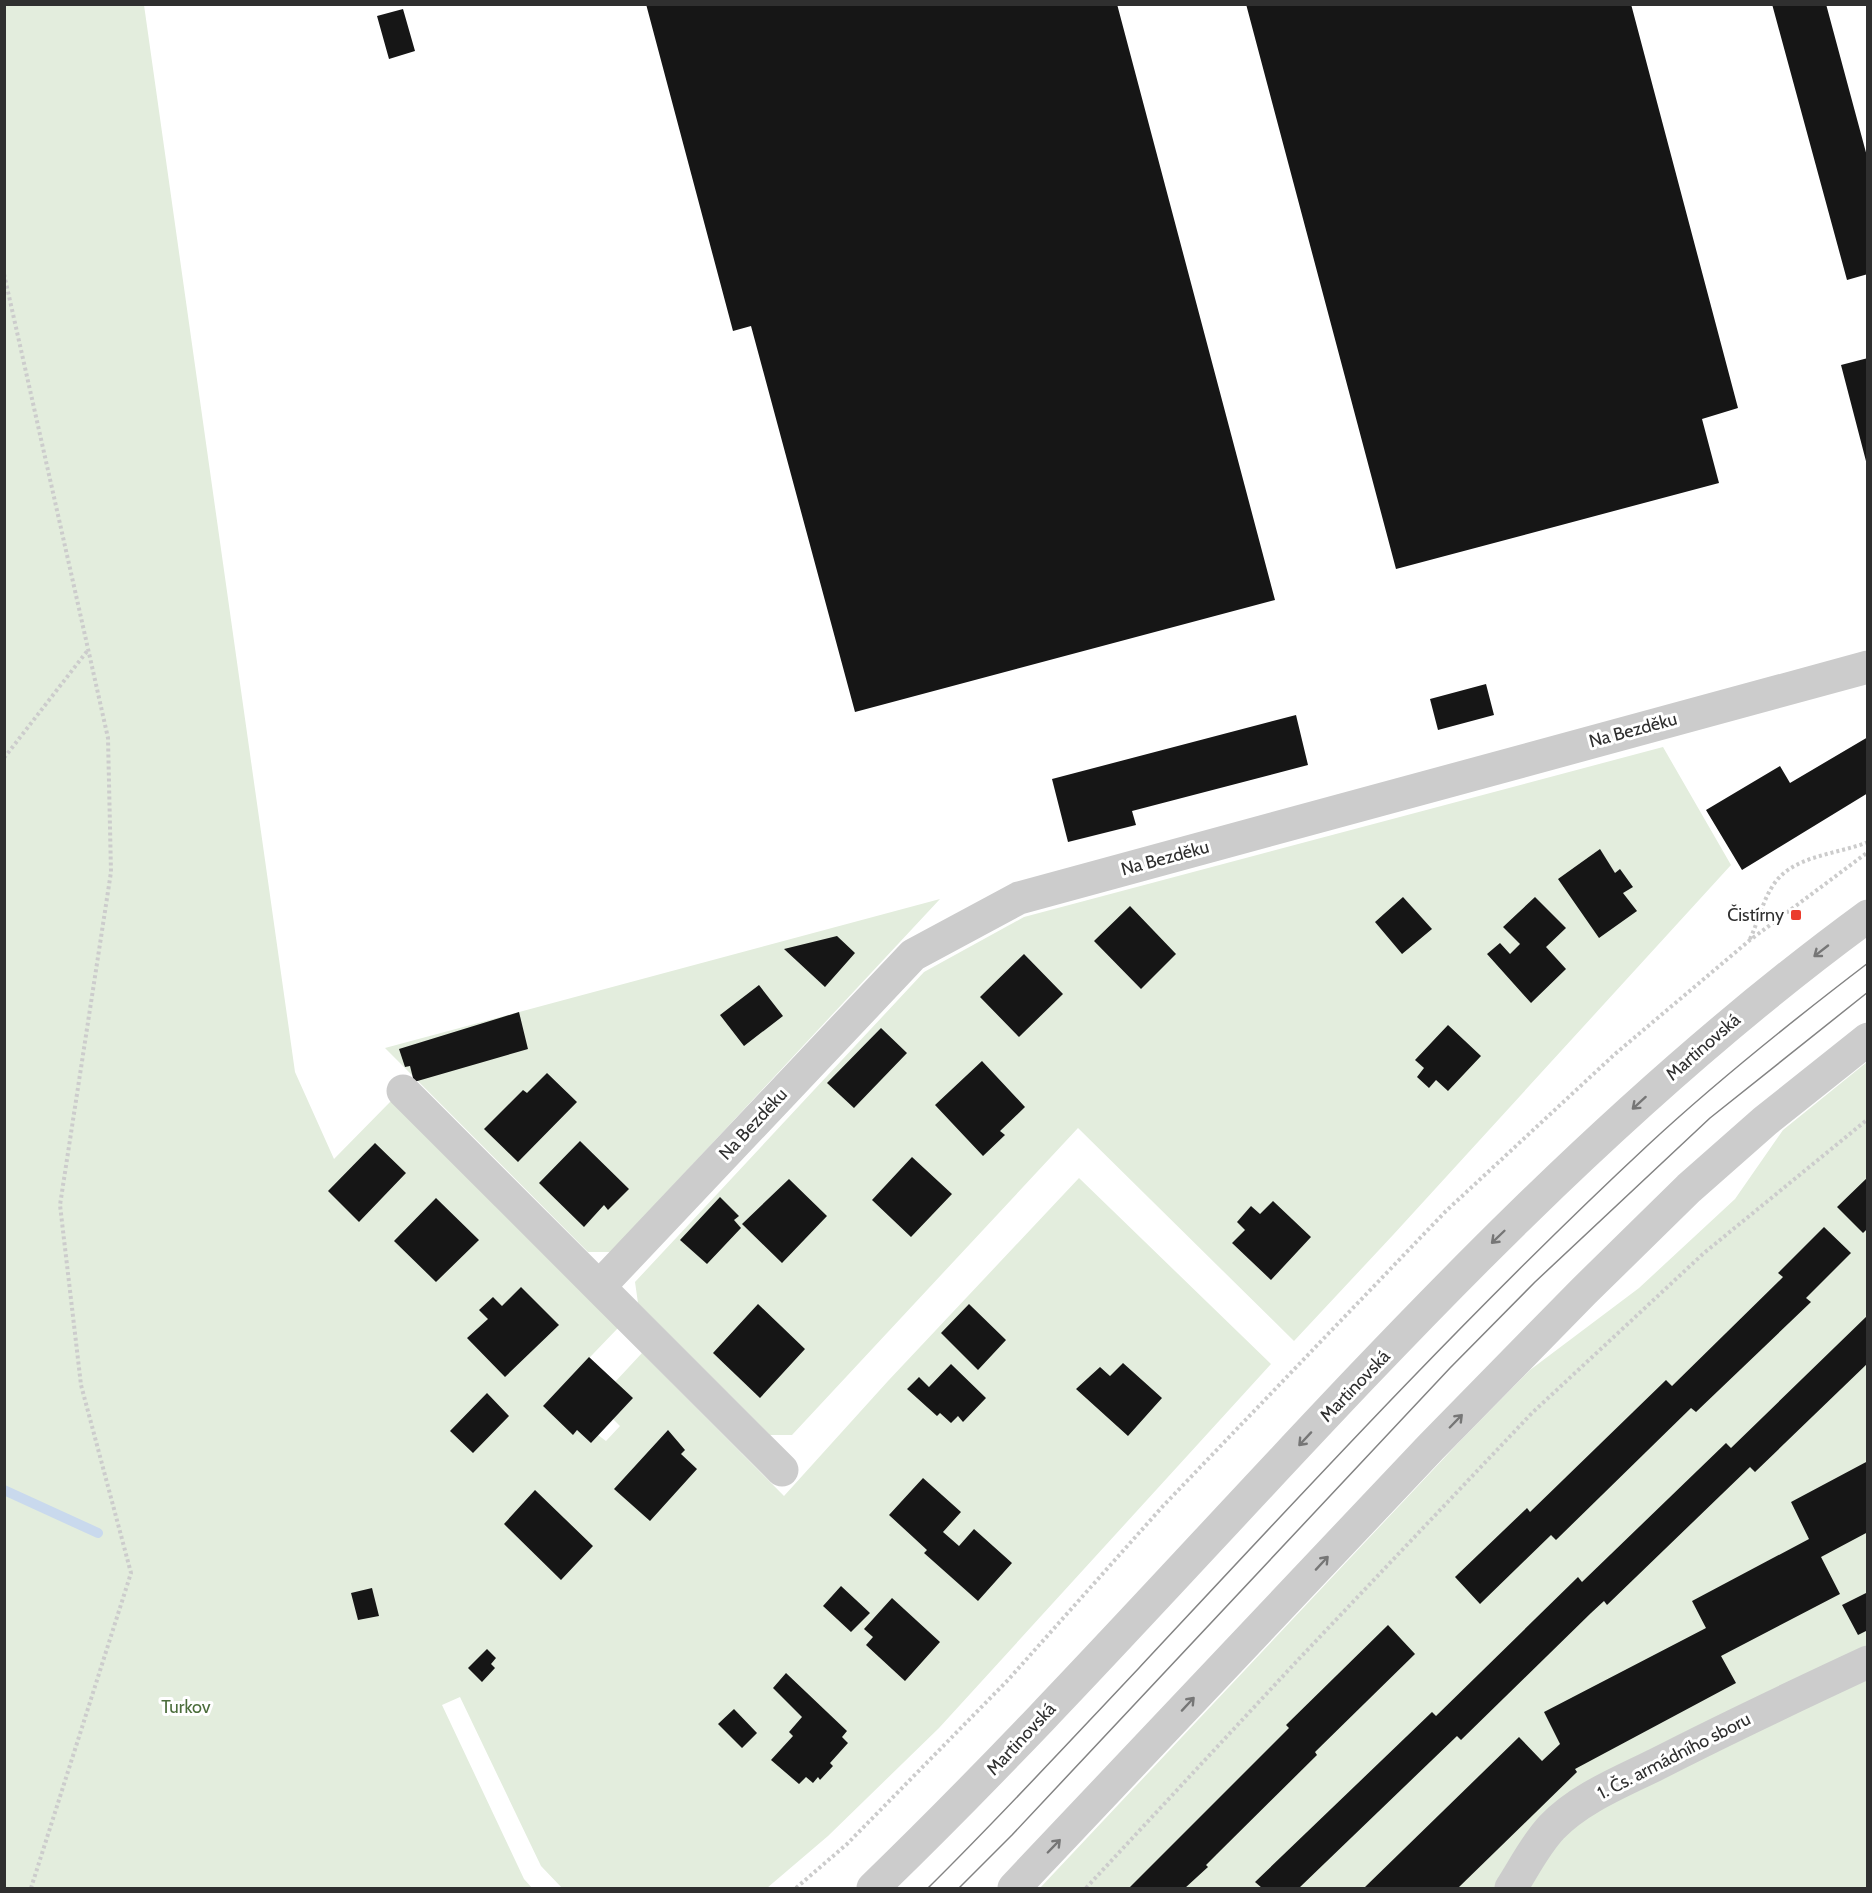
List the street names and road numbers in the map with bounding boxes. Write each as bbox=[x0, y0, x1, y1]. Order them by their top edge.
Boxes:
street label: Na Bezděku bbox=[1587, 708, 1679, 752]
street label: Na Bezděku bbox=[1119, 836, 1211, 880]
street label: Martinovská bbox=[1661, 1008, 1745, 1085]
street label: Na Bezděku bbox=[714, 1084, 792, 1164]
street label: Martinovská bbox=[1315, 1345, 1395, 1427]
street label: Martinovská bbox=[982, 1698, 1060, 1780]
street label: 1. Čs. armádního sboru bbox=[1594, 1708, 1754, 1804]

